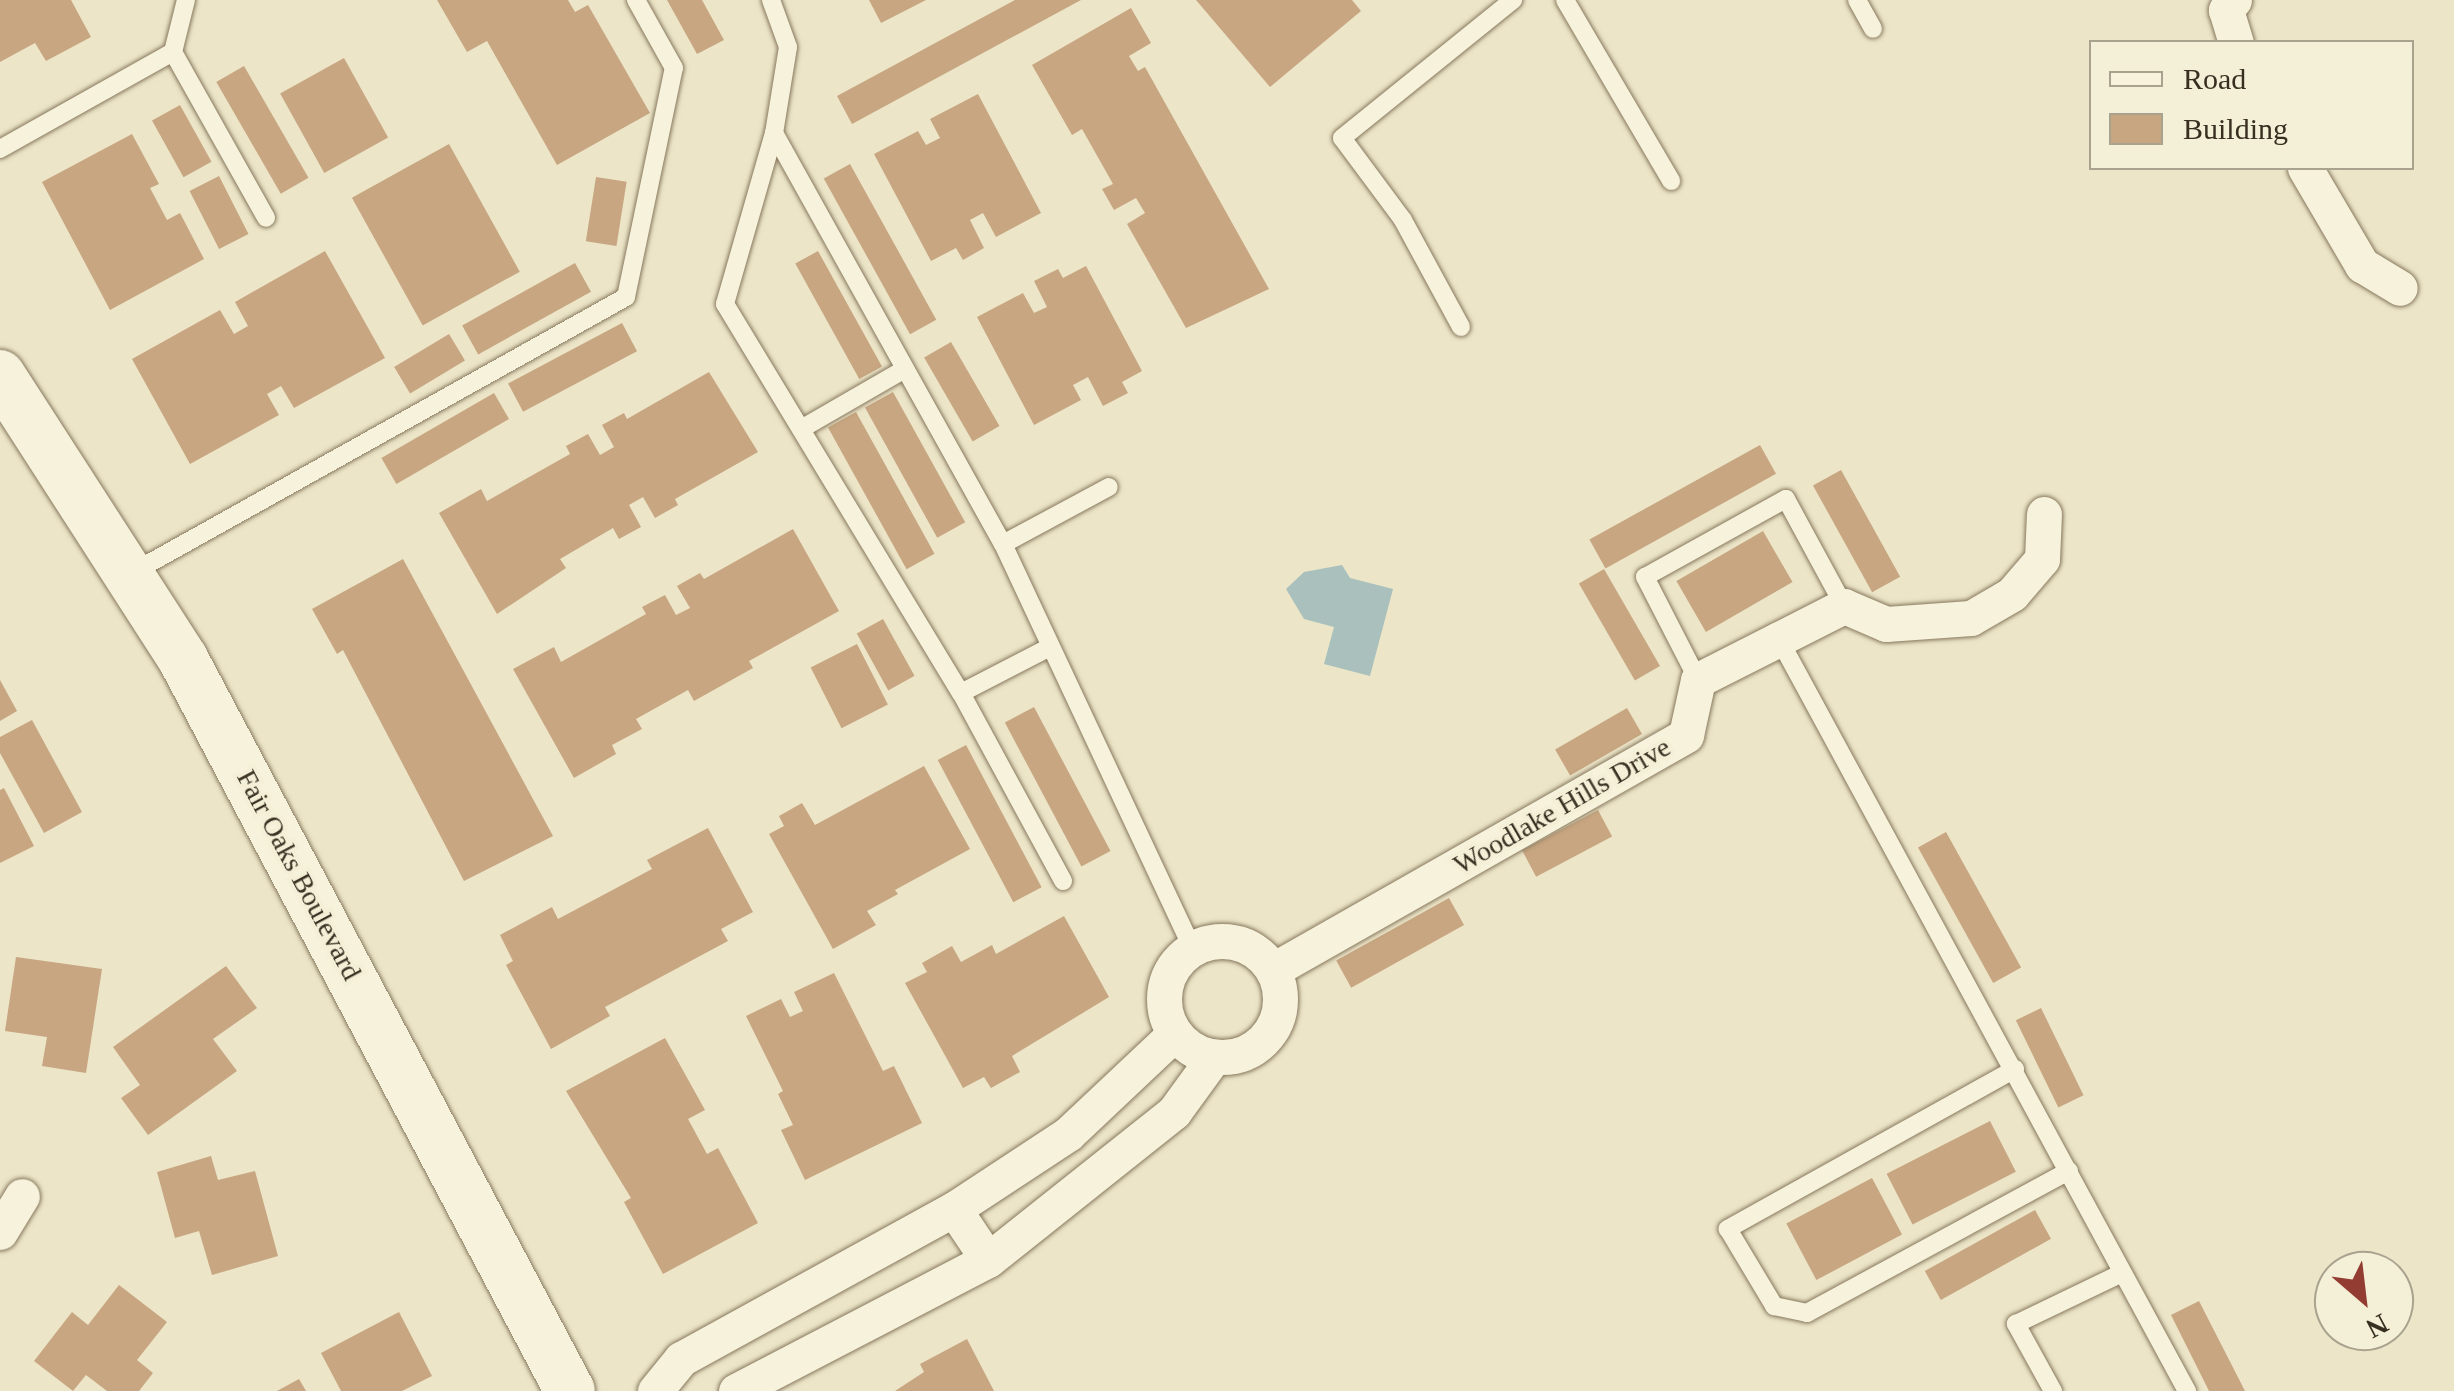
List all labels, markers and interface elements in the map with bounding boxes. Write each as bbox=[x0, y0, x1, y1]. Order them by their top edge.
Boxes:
legend bbox=[2089, 40, 2414, 170]
text: Road bbox=[2183, 62, 2246, 95]
text: Building bbox=[2183, 112, 2288, 145]
street label: Woodlake Hills Drive bbox=[1448, 730, 1676, 882]
street label: Fair Oaks Boulevard bbox=[229, 764, 369, 986]
north arrow bbox=[2314, 1251, 2414, 1351]
text: N bbox=[2361, 1308, 2394, 1345]

